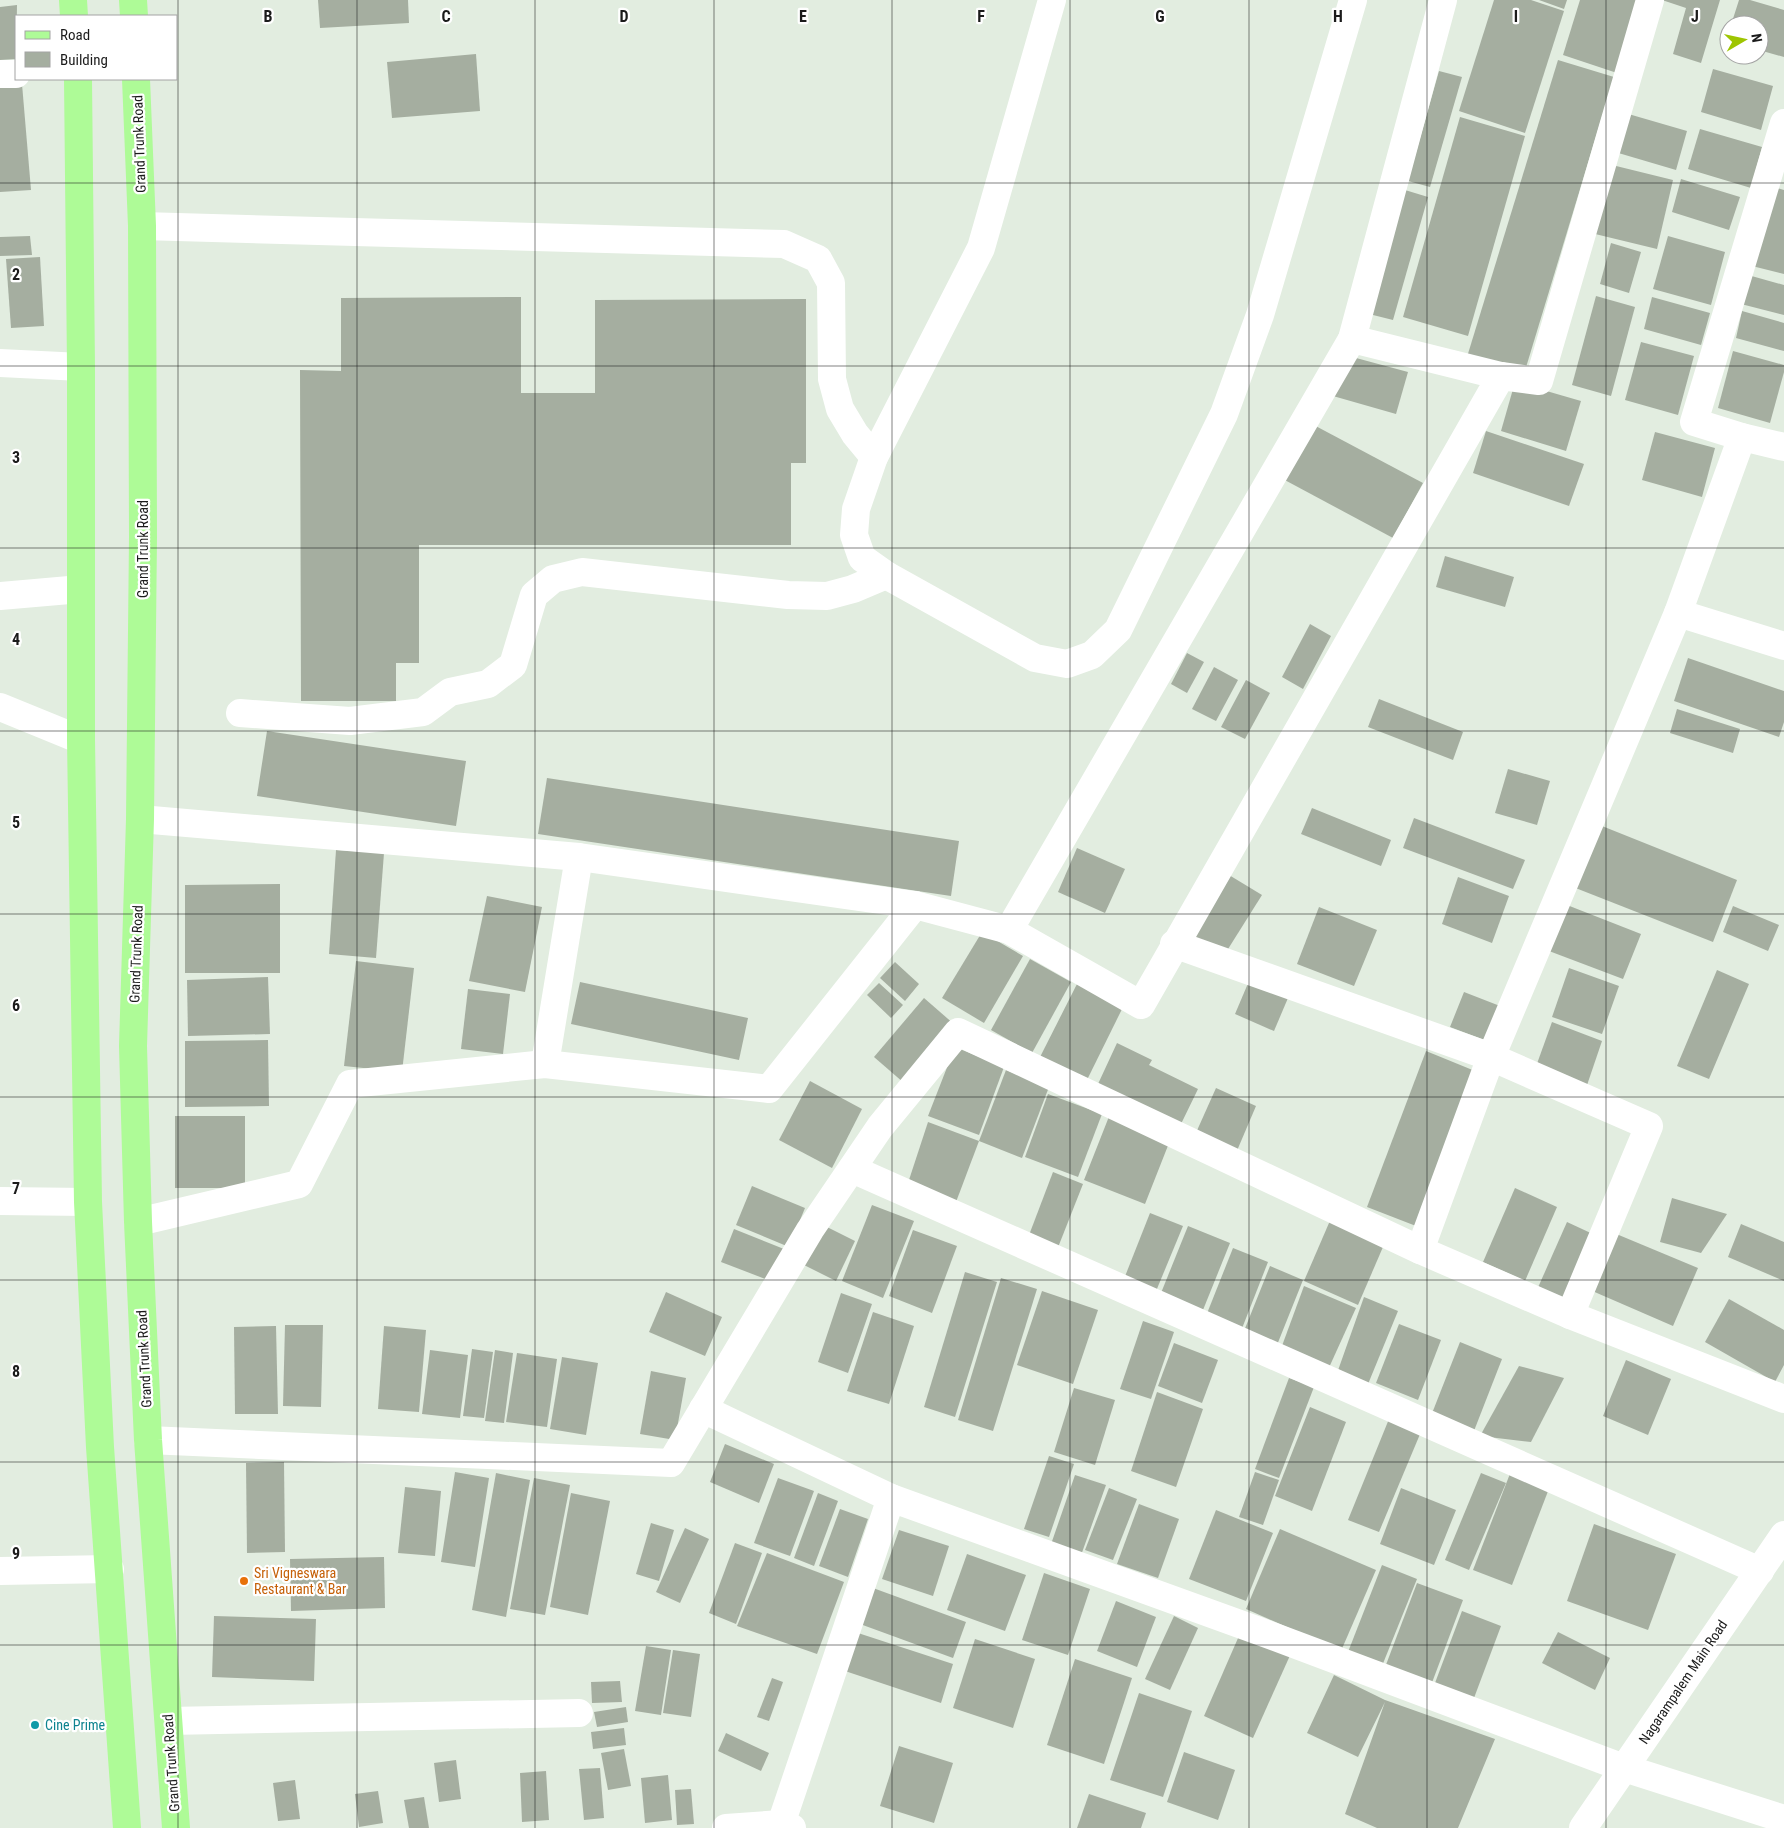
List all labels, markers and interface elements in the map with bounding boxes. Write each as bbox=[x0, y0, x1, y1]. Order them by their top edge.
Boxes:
text: B bbox=[264, 7, 273, 26]
text: C bbox=[441, 7, 451, 26]
text: D bbox=[619, 7, 629, 26]
text: E bbox=[799, 7, 807, 26]
text: F bbox=[977, 7, 985, 26]
text: G bbox=[1155, 7, 1165, 26]
text: H bbox=[1333, 7, 1343, 26]
text: I bbox=[1514, 7, 1518, 26]
text: J bbox=[1691, 7, 1699, 26]
legend bbox=[15, 15, 178, 80]
north arrow bbox=[1719, 15, 1769, 65]
text: Road bbox=[60, 26, 90, 44]
text: N bbox=[1748, 32, 1765, 43]
text: Building bbox=[60, 51, 108, 69]
street label: Grand Trunk Road bbox=[129, 95, 149, 193]
text: 2 bbox=[12, 265, 20, 284]
text: 3 bbox=[12, 448, 20, 467]
street label: Grand Trunk Road bbox=[135, 500, 151, 598]
text: 4 bbox=[12, 630, 20, 649]
text: 5 bbox=[12, 813, 20, 832]
street label: Grand Trunk Road bbox=[126, 905, 146, 1003]
text: 6 bbox=[12, 996, 20, 1015]
text: 7 bbox=[12, 1179, 20, 1198]
street label: Grand Trunk Road bbox=[133, 1310, 155, 1408]
text: 8 bbox=[12, 1362, 20, 1381]
text: 9 bbox=[12, 1544, 20, 1563]
place label: Sri Vigneswara Restaurant & Bar bbox=[254, 1565, 346, 1597]
marker: Sri Vigneswara Restaurant & Bar bbox=[238, 1575, 250, 1587]
street label: Nagarampalem Main Road bbox=[1636, 1617, 1730, 1747]
street label: Grand Trunk Road bbox=[160, 1714, 182, 1812]
place label: Cine Prime bbox=[45, 1717, 105, 1733]
marker: Cine Prime bbox=[29, 1719, 41, 1731]

